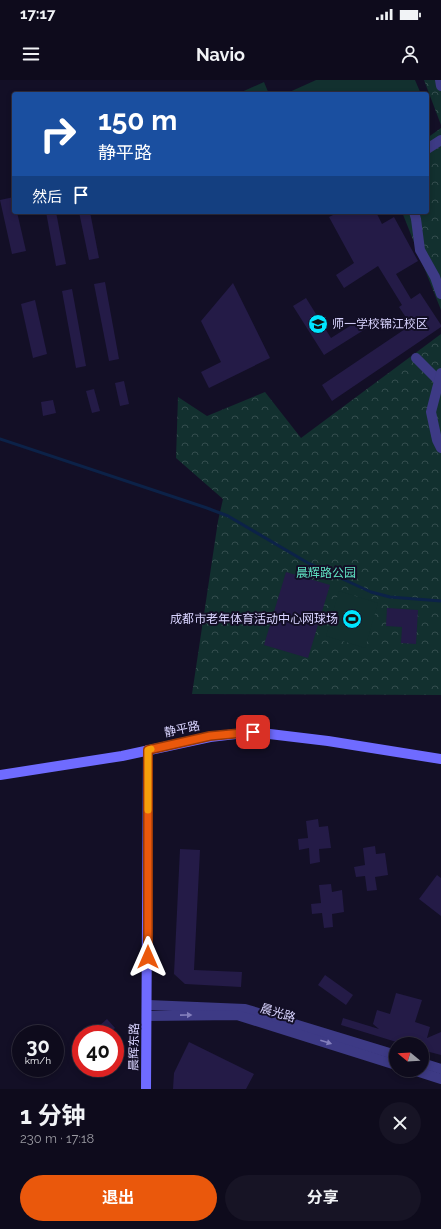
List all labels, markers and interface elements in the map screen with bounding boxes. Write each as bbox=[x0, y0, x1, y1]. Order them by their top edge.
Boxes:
text: 17:17 bbox=[20, 5, 55, 23]
icon: menu bbox=[20, 43, 42, 65]
icon: person bbox=[399, 43, 421, 65]
text: Navio bbox=[196, 44, 245, 65]
text: 150 m bbox=[98, 104, 177, 137]
icon: right bbox=[32, 108, 84, 160]
text: 静平路 bbox=[98, 142, 152, 163]
icon: arrive bbox=[70, 184, 92, 206]
text: 然后 bbox=[32, 188, 62, 206]
school or university icon: 师一学校锦江校区 bbox=[307, 313, 329, 335]
place label: 师一学校锦江校区 bbox=[332, 317, 428, 331]
park label: 晨辉路公园 bbox=[296, 566, 356, 580]
sports icon: 成都市老年体育活动中心网球场 bbox=[341, 608, 363, 630]
place label: 成都市老年体育活动中心网球场 bbox=[170, 612, 338, 626]
pin bbox=[236, 715, 270, 749]
street label: 静平路 bbox=[163, 718, 201, 740]
icon: arrive bbox=[242, 721, 264, 743]
position arrow bbox=[127, 936, 169, 978]
street label: 晨光路 bbox=[259, 1001, 297, 1025]
one-way arrow bbox=[180, 1012, 193, 1018]
street label: 晨辉东路 bbox=[127, 1023, 141, 1071]
speed limit sign: 40 bbox=[72, 1025, 124, 1077]
text: 30 bbox=[26, 1034, 50, 1058]
north arrow bbox=[389, 1037, 429, 1077]
map controls bbox=[389, 1037, 429, 1077]
one-way arrow bbox=[320, 1039, 332, 1045]
text: km/h bbox=[25, 1055, 51, 1066]
text: 1 分钟 bbox=[20, 1101, 86, 1130]
button: close bbox=[379, 1102, 421, 1144]
text: 230 m · 17:18 bbox=[20, 1131, 94, 1146]
button: 退出 bbox=[20, 1175, 217, 1221]
button: 分享 bbox=[225, 1175, 421, 1221]

